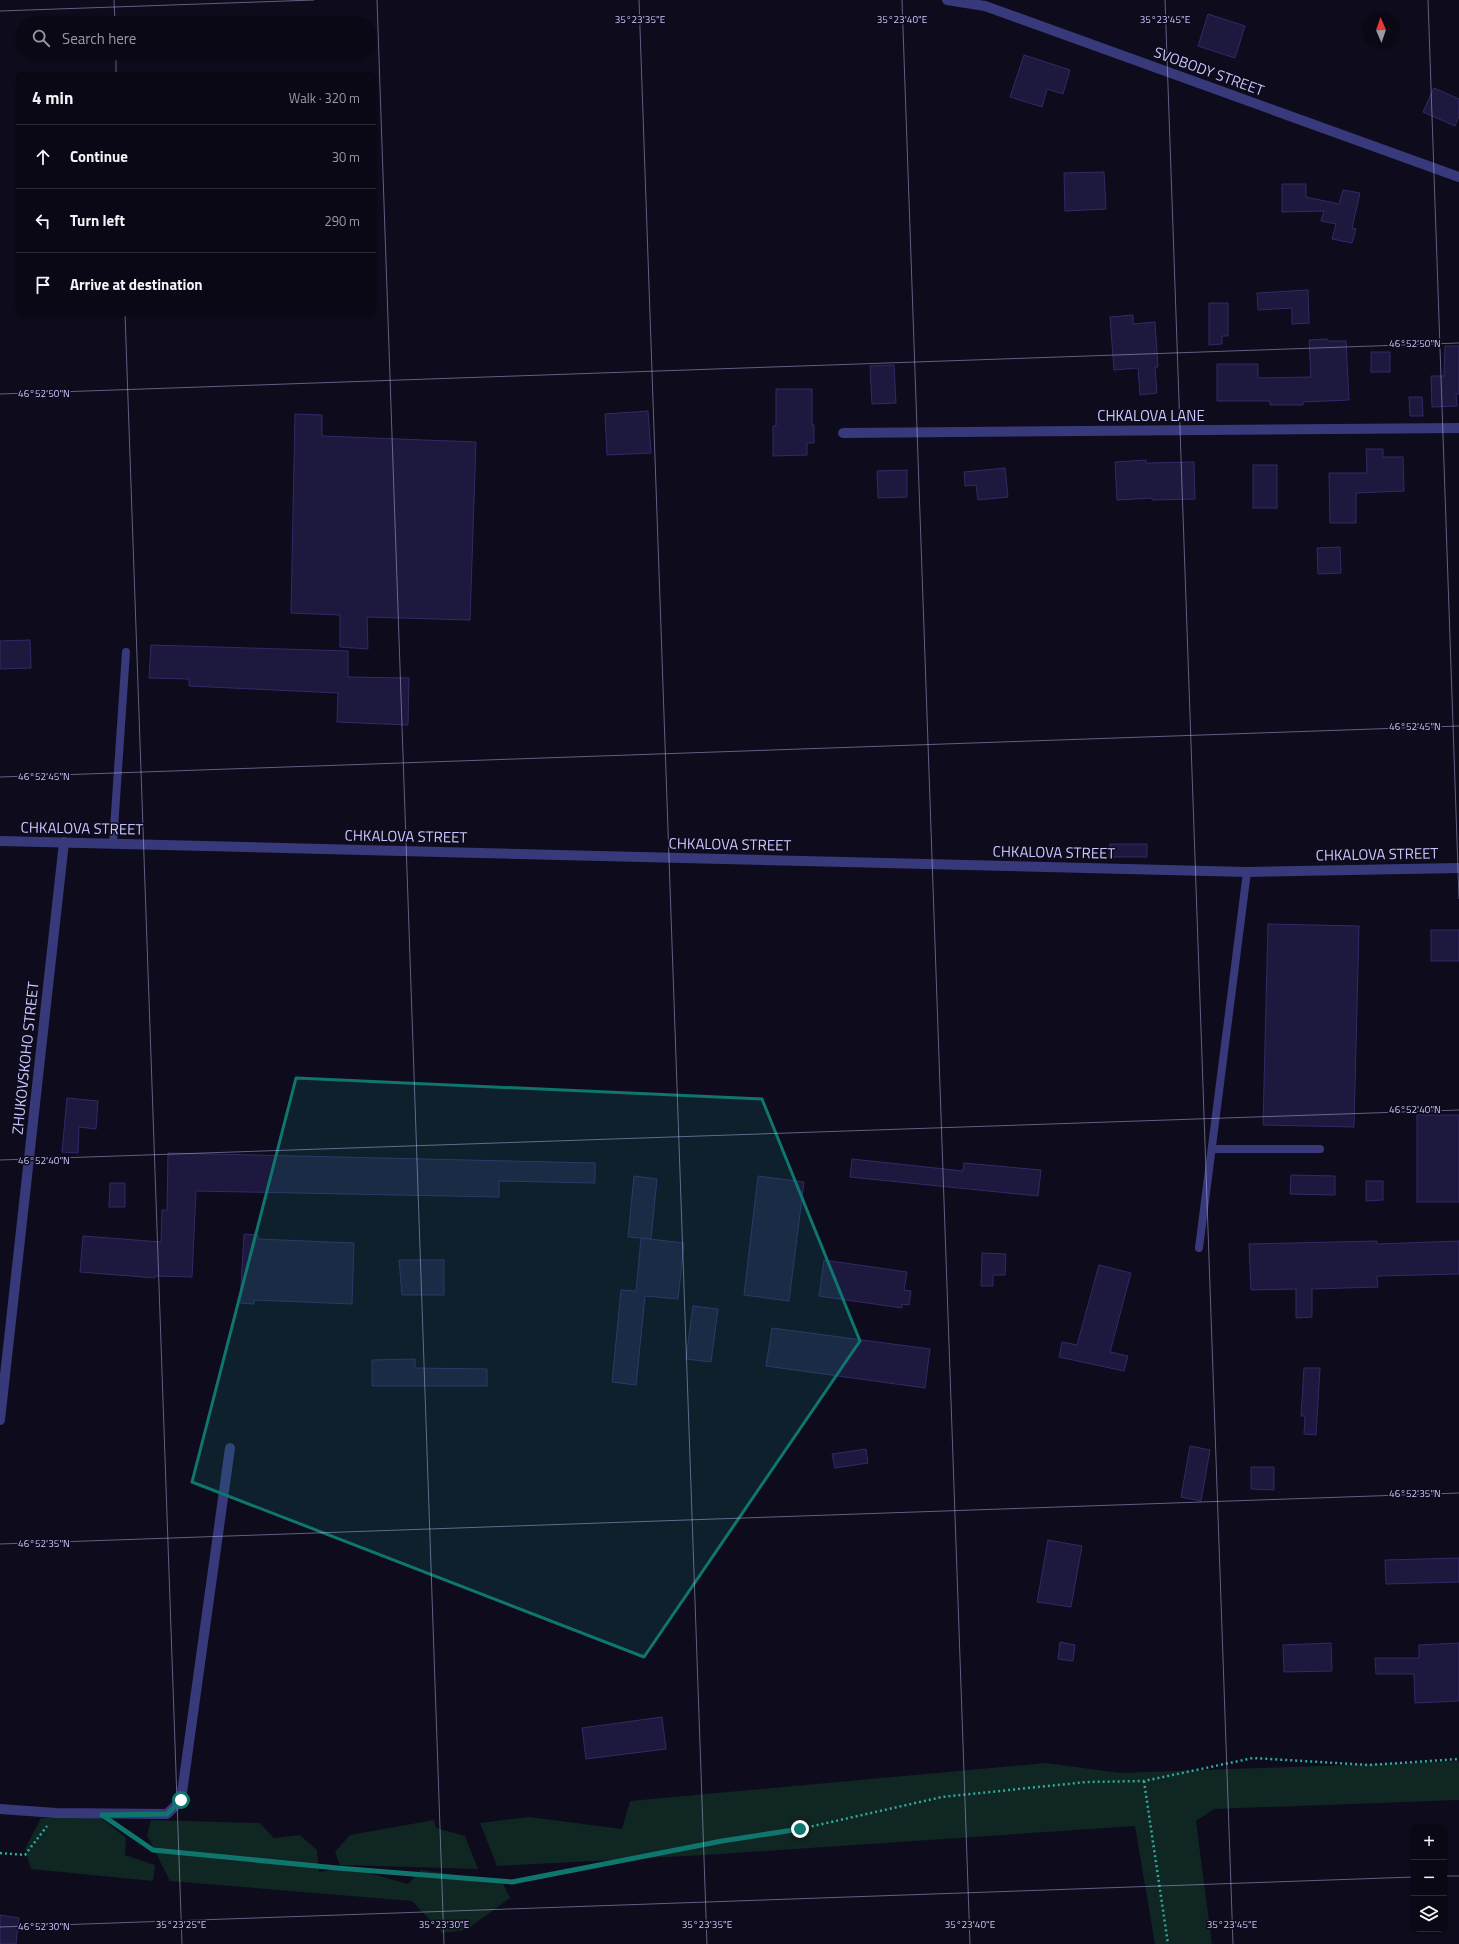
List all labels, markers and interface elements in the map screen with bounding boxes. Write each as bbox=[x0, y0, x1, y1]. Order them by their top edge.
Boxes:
text: 35°23'35"E bbox=[615, 12, 666, 27]
text: 35°23'40"E bbox=[877, 12, 928, 27]
text: 35°23'45"E bbox=[1140, 12, 1191, 27]
north arrow bbox=[1363, 12, 1399, 48]
search box bbox=[16, 16, 376, 60]
icon: search bbox=[30, 27, 52, 49]
text: Search here bbox=[62, 27, 136, 50]
street label: SVOBODY STREET bbox=[1151, 40, 1268, 102]
text: 4 min bbox=[32, 85, 73, 111]
text: Walk · 320 m bbox=[289, 88, 360, 108]
text: Continue bbox=[70, 145, 128, 168]
icon: ahead bbox=[32, 146, 54, 168]
text: 30 m bbox=[332, 147, 360, 167]
text: Turn left bbox=[70, 209, 125, 232]
icon: left bbox=[32, 210, 54, 232]
text: 290 m bbox=[324, 211, 360, 231]
text: Arrive at destination bbox=[70, 273, 203, 296]
icon: arrive bbox=[32, 274, 54, 296]
text: 46°52'50"N bbox=[1389, 336, 1441, 351]
text: 46°52'50"N bbox=[18, 386, 70, 401]
street label: CHKALOVA LANE bbox=[1097, 404, 1205, 427]
text: 46°52'45"N bbox=[1389, 719, 1441, 734]
text: 46°52'45"N bbox=[18, 769, 70, 784]
street label: CHKALOVA STREET bbox=[20, 815, 144, 841]
street label: CHKALOVA STREET bbox=[344, 823, 468, 849]
street label: CHKALOVA STREET bbox=[668, 831, 792, 857]
street label: CHKALOVA STREET bbox=[992, 839, 1116, 865]
street label: CHKALOVA STREET bbox=[1315, 841, 1439, 867]
street label: ZHUKOVSKOHO STREET bbox=[6, 980, 44, 1136]
text: 46°52'40"N bbox=[1389, 1102, 1441, 1117]
text: 46°52'40"N bbox=[18, 1153, 70, 1168]
text: 46°52'35"N bbox=[1389, 1486, 1441, 1501]
text: 46°52'35"N bbox=[18, 1536, 70, 1551]
route start bbox=[172, 1791, 190, 1809]
route end bbox=[791, 1820, 809, 1838]
map controls bbox=[1411, 1824, 1447, 1932]
button: + bbox=[1411, 1824, 1447, 1860]
button: − bbox=[1411, 1860, 1447, 1896]
button: layers bbox=[1411, 1896, 1447, 1932]
text: 35°23'25"E bbox=[156, 1917, 207, 1932]
text: 35°23'30"E bbox=[419, 1917, 470, 1932]
text: 35°23'35"E bbox=[682, 1917, 733, 1932]
text: 35°23'40"E bbox=[945, 1917, 996, 1932]
text: 35°23'45"E bbox=[1207, 1917, 1258, 1932]
text: 46°52'30"N bbox=[18, 1919, 70, 1934]

